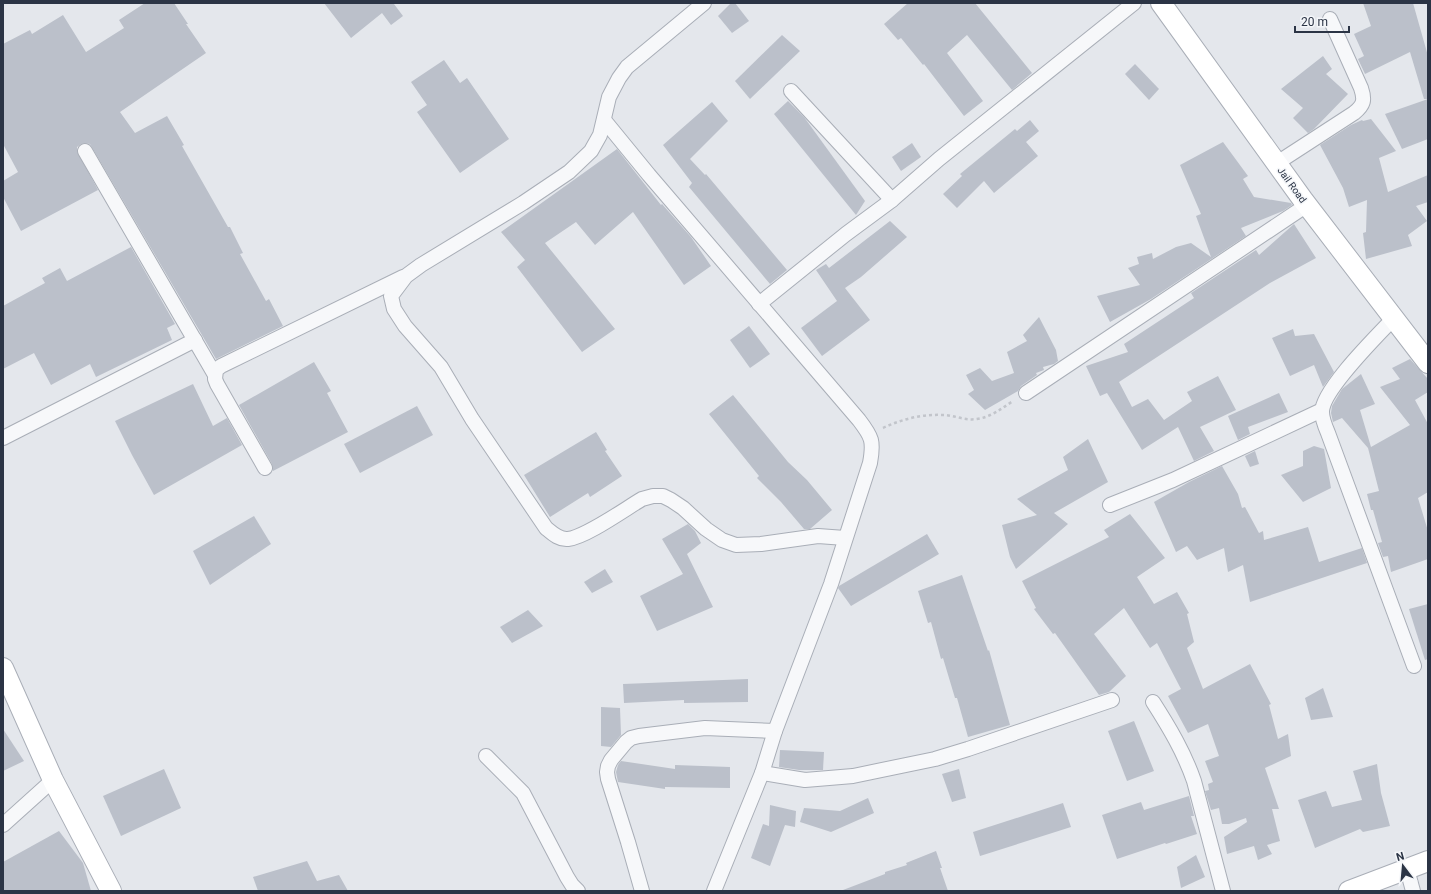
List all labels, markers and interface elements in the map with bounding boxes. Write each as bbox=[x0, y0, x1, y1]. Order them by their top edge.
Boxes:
scale bar bbox=[1295, 8, 1349, 34]
text: 20 m bbox=[1301, 15, 1328, 29]
street label: Jail Road bbox=[1275, 165, 1309, 205]
north arrow bbox=[1383, 846, 1423, 886]
text: N bbox=[1395, 849, 1406, 864]

